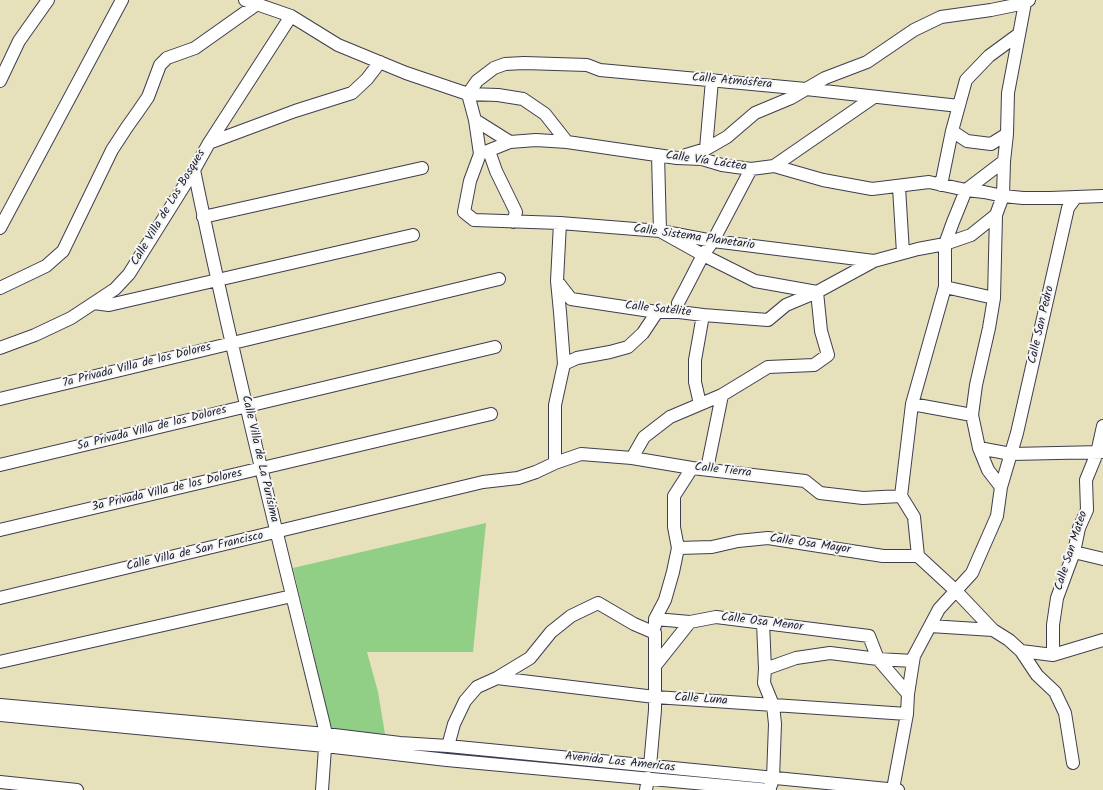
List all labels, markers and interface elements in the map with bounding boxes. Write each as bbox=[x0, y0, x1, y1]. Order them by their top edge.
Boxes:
street label: Calle Atmósfera bbox=[691, 71, 773, 93]
street label: Calle Villa de Los Bosques bbox=[129, 147, 209, 269]
street label: Calle Vía Láctea bbox=[664, 149, 748, 175]
street label: Calle Sistema Planetario bbox=[632, 222, 756, 254]
street label: Calle San Pedro bbox=[1026, 285, 1058, 365]
street label: Calle Satélite bbox=[624, 299, 692, 321]
street label: 7a Privada Villa de los Dolores bbox=[61, 341, 213, 391]
street label: Calle Villa de La Purísima bbox=[237, 394, 281, 524]
street label: 5a Privada Villa de los Dolores bbox=[76, 403, 228, 455]
street label: Calle Tierra bbox=[694, 461, 752, 481]
street label: 3a Privada Villa de los Dolores bbox=[90, 467, 244, 515]
street label: Calle San Mateo bbox=[1052, 509, 1092, 593]
street label: Calle Villa de San Francisco bbox=[125, 529, 265, 575]
street label: Calle Osa Mayor bbox=[768, 532, 852, 558]
street label: Calle Osa Menor bbox=[720, 611, 804, 635]
street label: Calle Luna bbox=[674, 691, 728, 709]
street label: Avenida Las Americas bbox=[564, 750, 676, 776]

